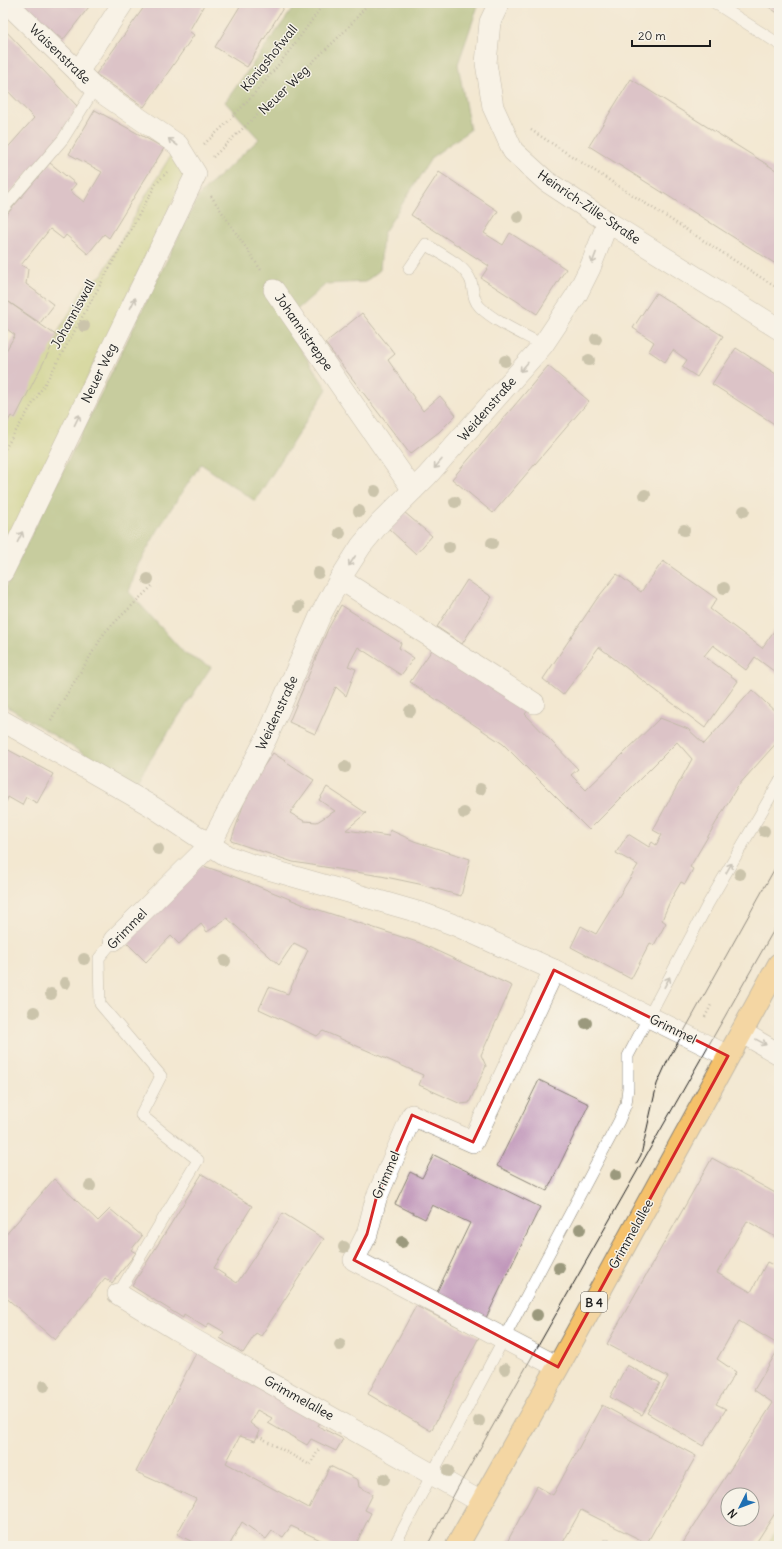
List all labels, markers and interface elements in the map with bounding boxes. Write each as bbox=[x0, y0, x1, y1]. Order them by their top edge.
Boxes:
street label: Waisenstraße bbox=[26, 20, 94, 88]
street label: Königshofwall bbox=[237, 21, 301, 95]
scale bar bbox=[632, 22, 710, 48]
text: 20 m bbox=[638, 28, 666, 43]
street label: Neuer Weg bbox=[255, 62, 313, 118]
one-way arrow bbox=[168, 138, 179, 146]
street label: Heinrich-Zille-Straße bbox=[534, 166, 644, 248]
one-way arrow bbox=[590, 252, 598, 264]
street label: Johanniswall bbox=[47, 277, 99, 351]
street label: Johannistreppe bbox=[271, 290, 337, 374]
one-way arrow bbox=[130, 297, 137, 309]
street label: Neuer Weg bbox=[77, 340, 121, 406]
one-way arrow bbox=[519, 361, 528, 372]
street label: Weidenstraße bbox=[454, 373, 520, 445]
one-way arrow bbox=[74, 414, 81, 426]
one-way arrow bbox=[433, 459, 442, 469]
one-way arrow bbox=[17, 531, 24, 543]
one-way arrow bbox=[347, 555, 355, 567]
street label: Weidenstraße bbox=[252, 673, 302, 753]
one-way arrow bbox=[725, 862, 733, 874]
street label: Grimmel bbox=[103, 905, 151, 953]
one-way arrow bbox=[663, 977, 671, 989]
street label: Grimmel bbox=[647, 1010, 699, 1048]
one-way arrow bbox=[754, 1039, 766, 1047]
street label: Grimmel bbox=[368, 1149, 404, 1201]
street label: Grimmelallee bbox=[605, 1196, 657, 1272]
road number: B 4 bbox=[581, 1292, 607, 1312]
street label: Grimmelallee bbox=[261, 1372, 337, 1424]
north arrow bbox=[720, 1487, 760, 1527]
text: N bbox=[725, 1506, 740, 1521]

